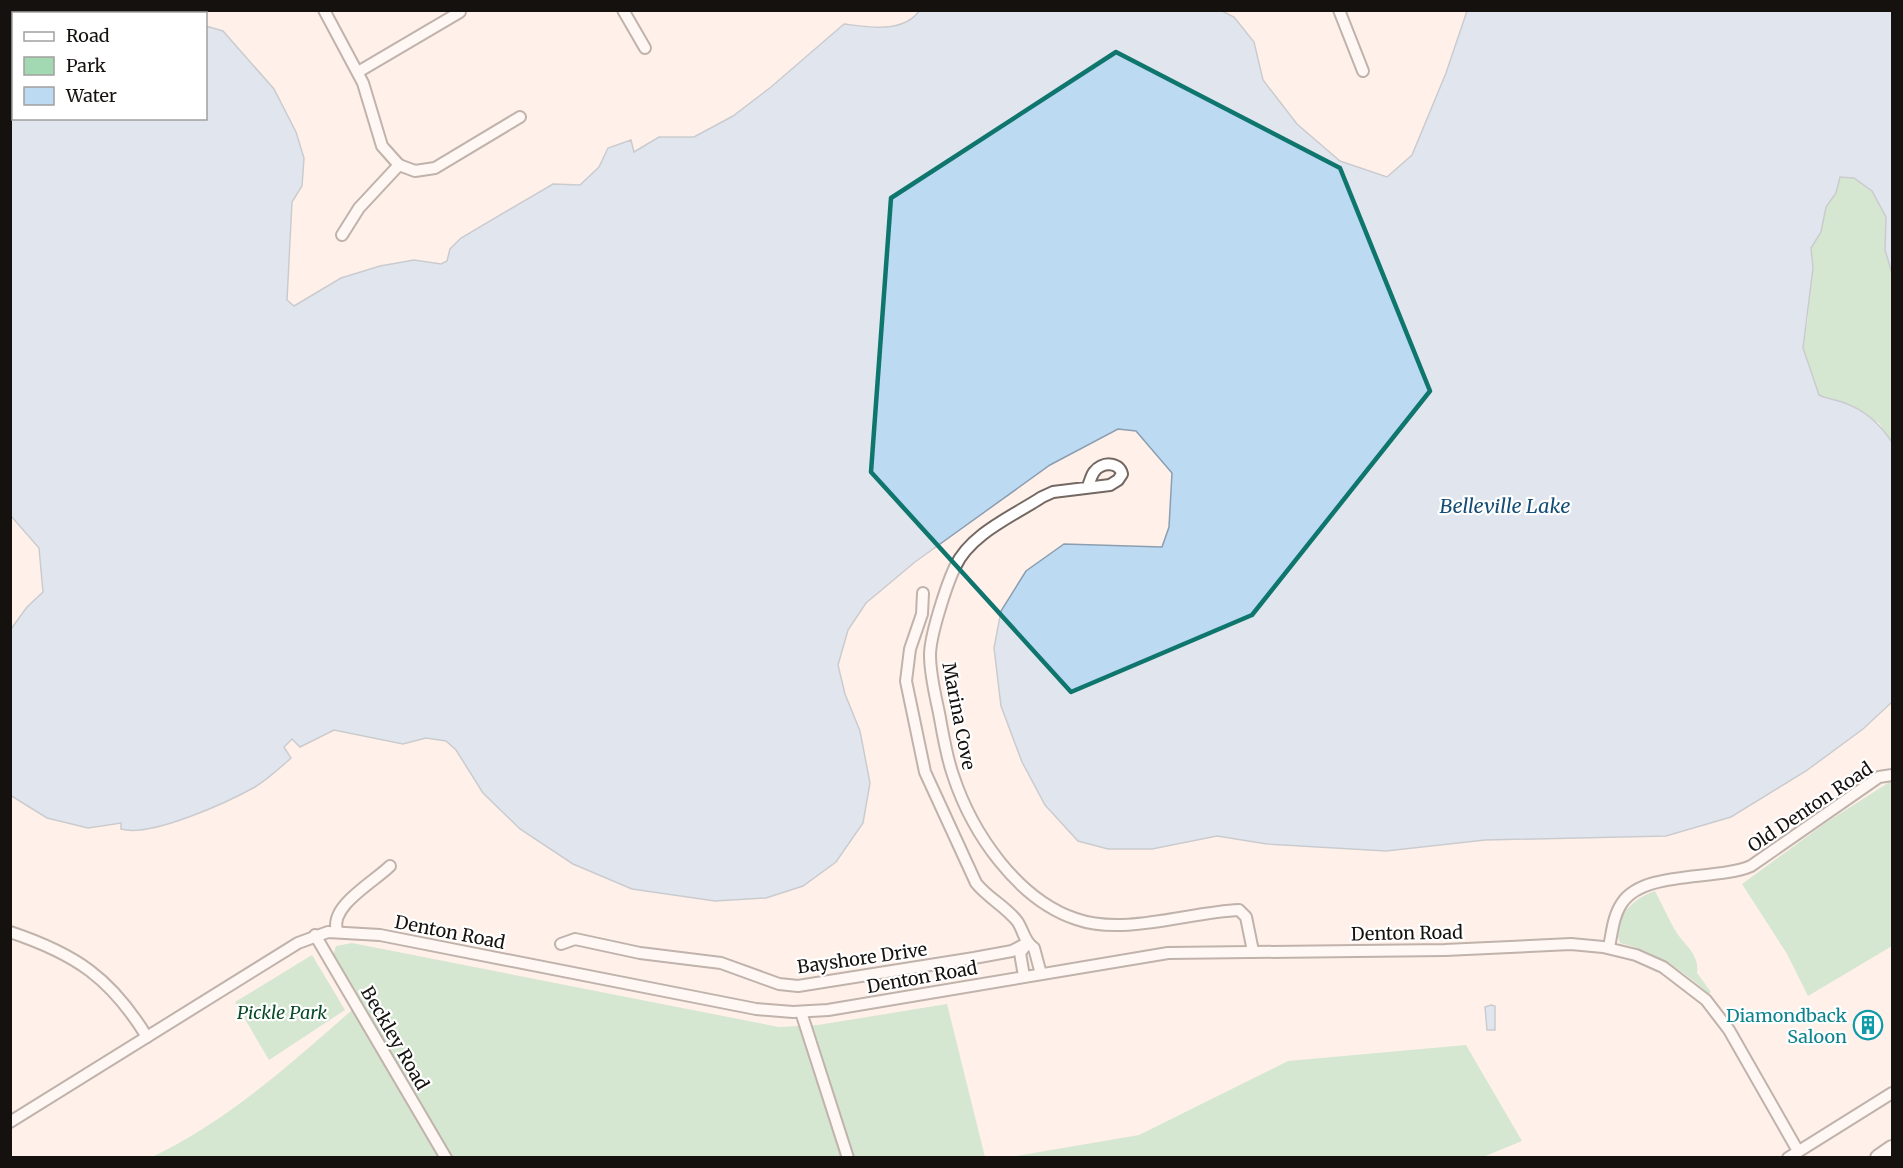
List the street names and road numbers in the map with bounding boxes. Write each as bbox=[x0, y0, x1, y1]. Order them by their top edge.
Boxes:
street label: Marina Cove bbox=[937, 660, 981, 772]
street label: Old Denton Road bbox=[1743, 757, 1877, 857]
street label: Denton Road bbox=[393, 910, 507, 954]
street label: Denton Road bbox=[1351, 921, 1463, 945]
street label: Bayshore Drive bbox=[795, 937, 929, 979]
street label: Denton Road bbox=[865, 956, 979, 998]
street label: Beckley Road bbox=[356, 982, 434, 1094]

